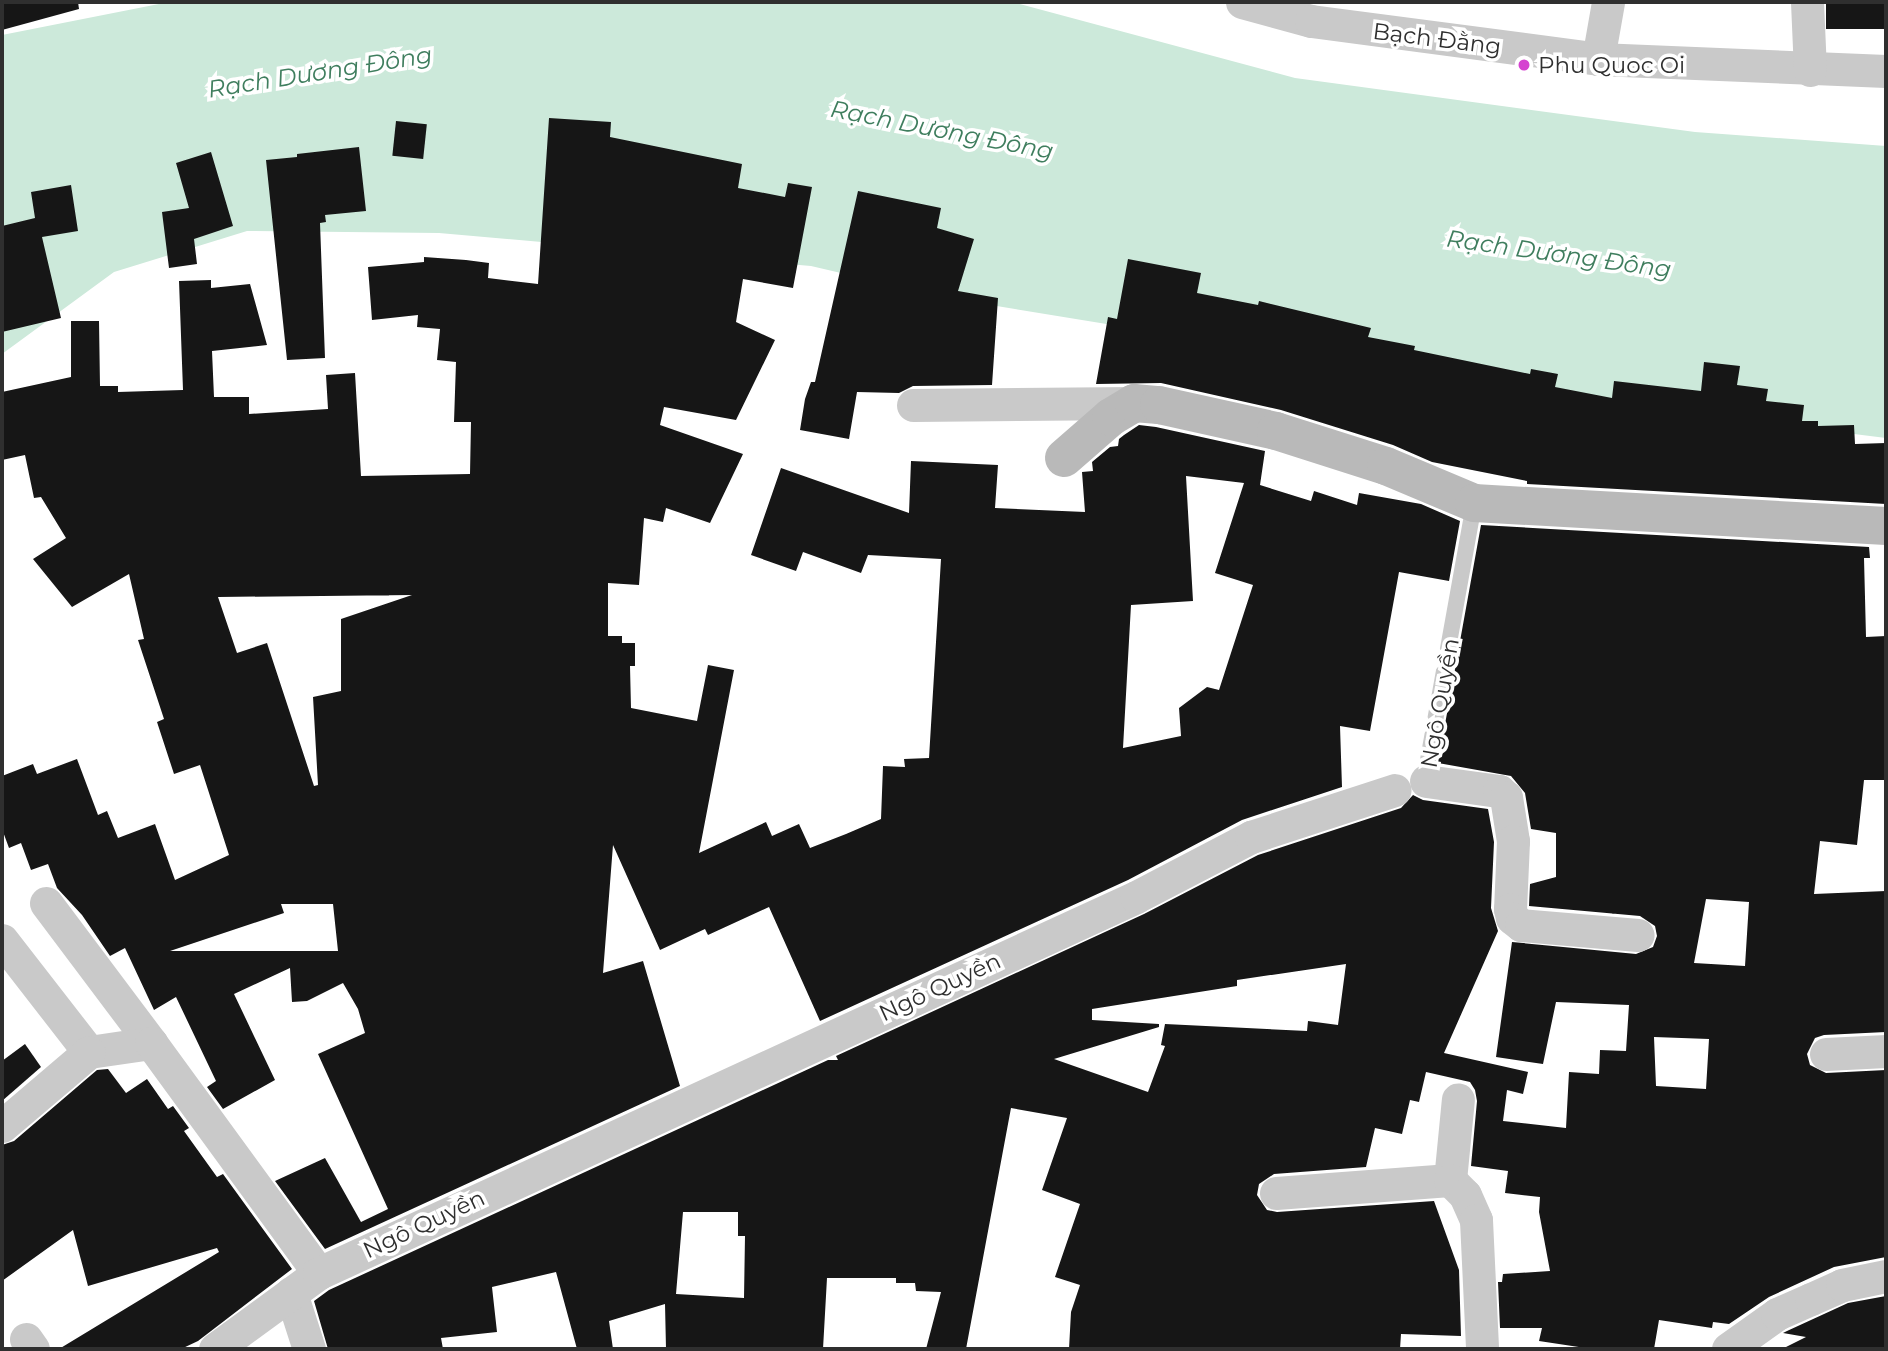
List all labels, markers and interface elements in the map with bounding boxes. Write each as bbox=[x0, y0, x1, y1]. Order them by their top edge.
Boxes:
street label: Bạch Đằng bbox=[1371, 17, 1503, 61]
water label: Rạch Dương Đông bbox=[206, 40, 434, 104]
place label: Phu Quoc Oi bbox=[1538, 51, 1685, 79]
marker: Phu Quoc Oi bbox=[1516, 57, 1532, 73]
water label: Rạch Dương Đông bbox=[828, 94, 1056, 166]
water label: Rạch Dương Đông bbox=[1445, 224, 1673, 284]
street label: Ngô Quyền bbox=[1415, 636, 1465, 770]
street label: Ngô Quyền bbox=[875, 947, 1005, 1027]
street label: Ngô Quyền bbox=[359, 1184, 489, 1264]

